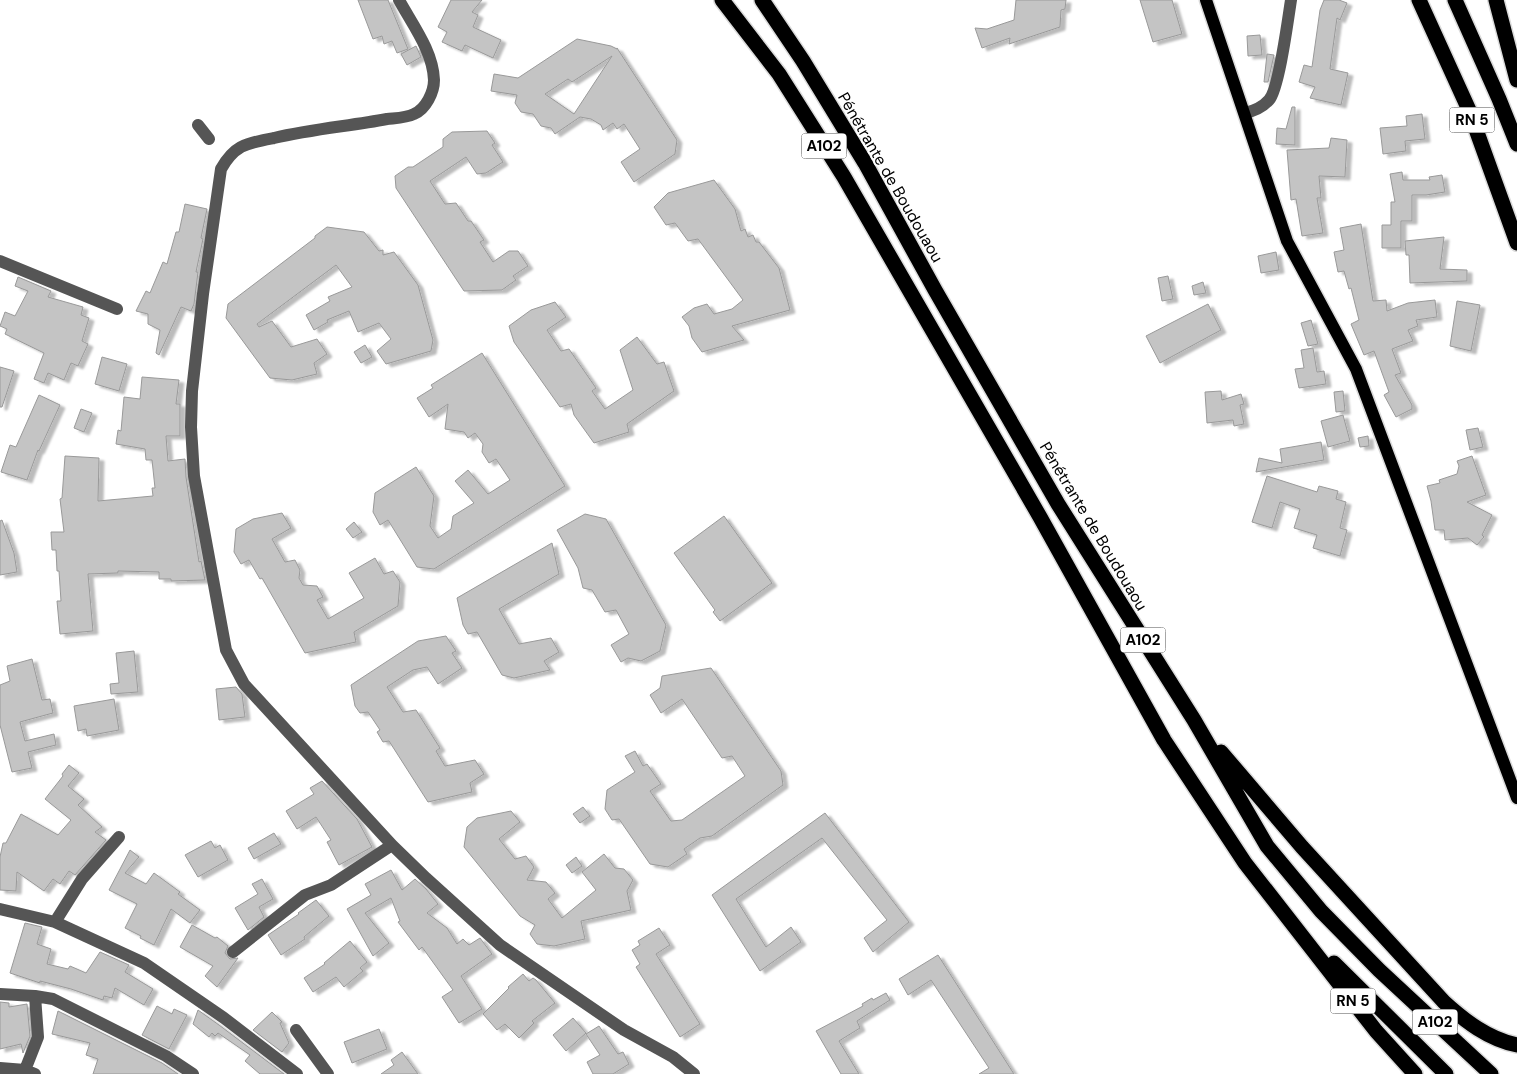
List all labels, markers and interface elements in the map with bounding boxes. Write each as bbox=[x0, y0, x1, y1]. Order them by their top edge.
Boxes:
street label: Pénétrante de Boudouaou bbox=[833, 88, 948, 266]
road number: RN 5 bbox=[1450, 108, 1494, 132]
road number: A102 bbox=[802, 134, 846, 158]
street label: Pénétrante de Boudouaou bbox=[1035, 438, 1152, 614]
road number: A102 bbox=[1120, 628, 1166, 652]
road number: RN 5 bbox=[1330, 988, 1376, 1014]
road number: A102 bbox=[1412, 1010, 1458, 1034]

